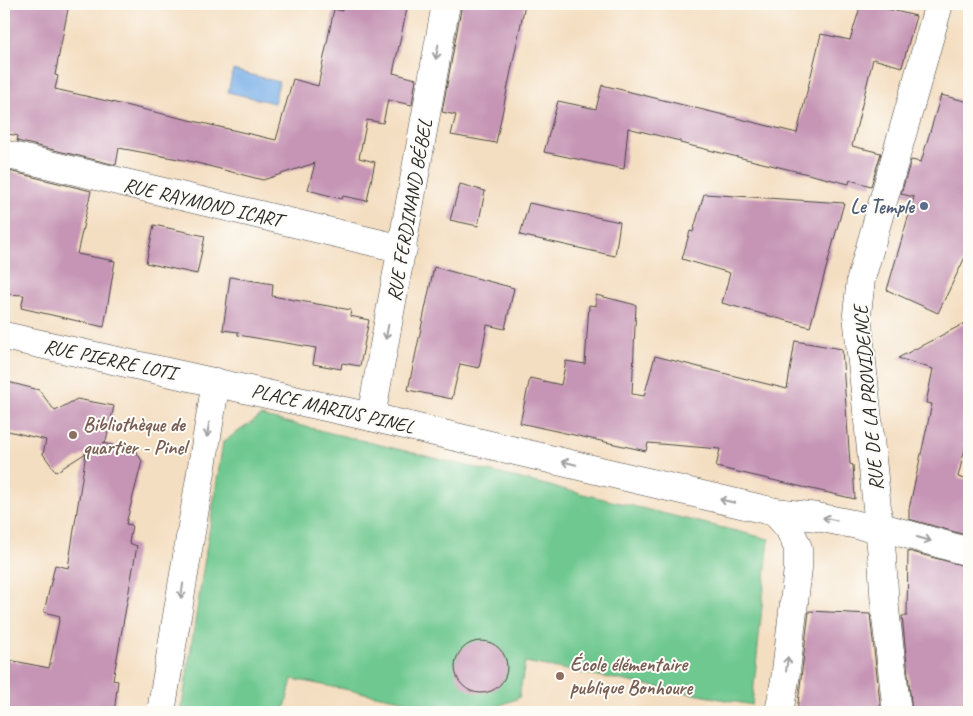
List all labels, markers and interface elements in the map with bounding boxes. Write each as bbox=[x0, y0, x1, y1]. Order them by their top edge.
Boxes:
one-way arrow bbox=[431, 43, 441, 59]
street label: RUE FERDINAND BÉBEL bbox=[381, 117, 438, 303]
street label: RUE RAYMOND ICART bbox=[121, 172, 289, 234]
place label: Le Temple bbox=[850, 194, 915, 219]
marker: Le Temple bbox=[918, 200, 930, 212]
street label: RUE DE LA PROVIDENCE bbox=[848, 301, 889, 492]
one-way arrow bbox=[382, 324, 391, 340]
street label: RUE PIERRE LOTI bbox=[42, 333, 183, 387]
street label: PLACE MARIUS PINEL bbox=[249, 378, 417, 439]
place label: Bibliothèque de quartier - Pinel bbox=[83, 412, 190, 460]
one-way arrow bbox=[203, 422, 213, 438]
marker: Bibliothèque de quartier - Pinel bbox=[67, 429, 79, 441]
one-way arrow bbox=[562, 458, 578, 467]
one-way arrow bbox=[720, 496, 736, 505]
one-way arrow bbox=[823, 514, 839, 524]
one-way arrow bbox=[915, 535, 931, 545]
one-way arrow bbox=[176, 582, 186, 598]
place label: École élémentaire publique Bonhoure bbox=[570, 652, 694, 700]
one-way arrow bbox=[782, 656, 792, 672]
marker: École élémentaire publique Bonhoure bbox=[554, 670, 566, 682]

